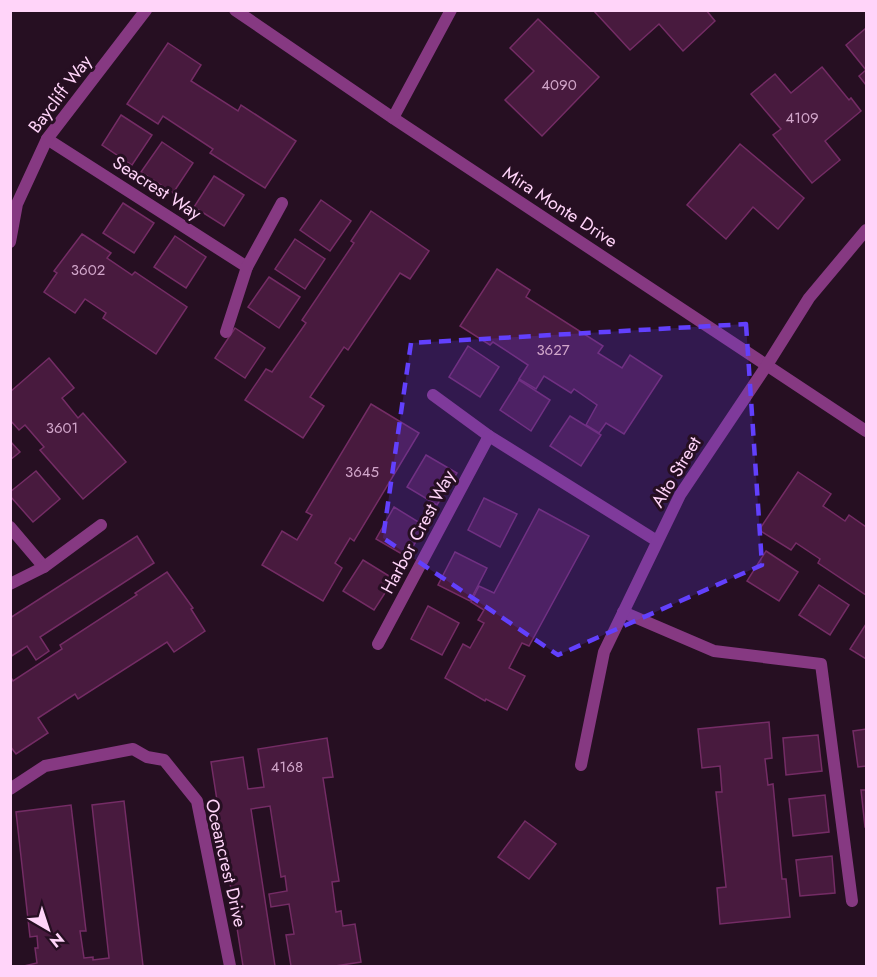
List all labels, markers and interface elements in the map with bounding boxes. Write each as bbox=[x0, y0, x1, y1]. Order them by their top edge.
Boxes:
street label: Baycliff Way bbox=[22, 49, 98, 139]
house number: 4090 bbox=[541, 74, 577, 96]
house number: 4109 bbox=[785, 107, 819, 129]
street label: Seacrest Way bbox=[108, 150, 207, 226]
street label: Mira Monte Drive bbox=[497, 160, 623, 254]
house number: 3602 bbox=[71, 259, 105, 281]
house number: 3627 bbox=[536, 339, 570, 361]
house number: 3601 bbox=[46, 417, 78, 439]
street label: Alto Street bbox=[645, 431, 708, 512]
house number: 3645 bbox=[345, 461, 379, 483]
street label: Harbor Crest Way bbox=[375, 466, 462, 598]
house number: 4168 bbox=[271, 756, 303, 778]
street label: Oceancrest Drive bbox=[199, 796, 253, 930]
north arrow bbox=[18, 899, 78, 959]
text: N bbox=[45, 927, 69, 953]

